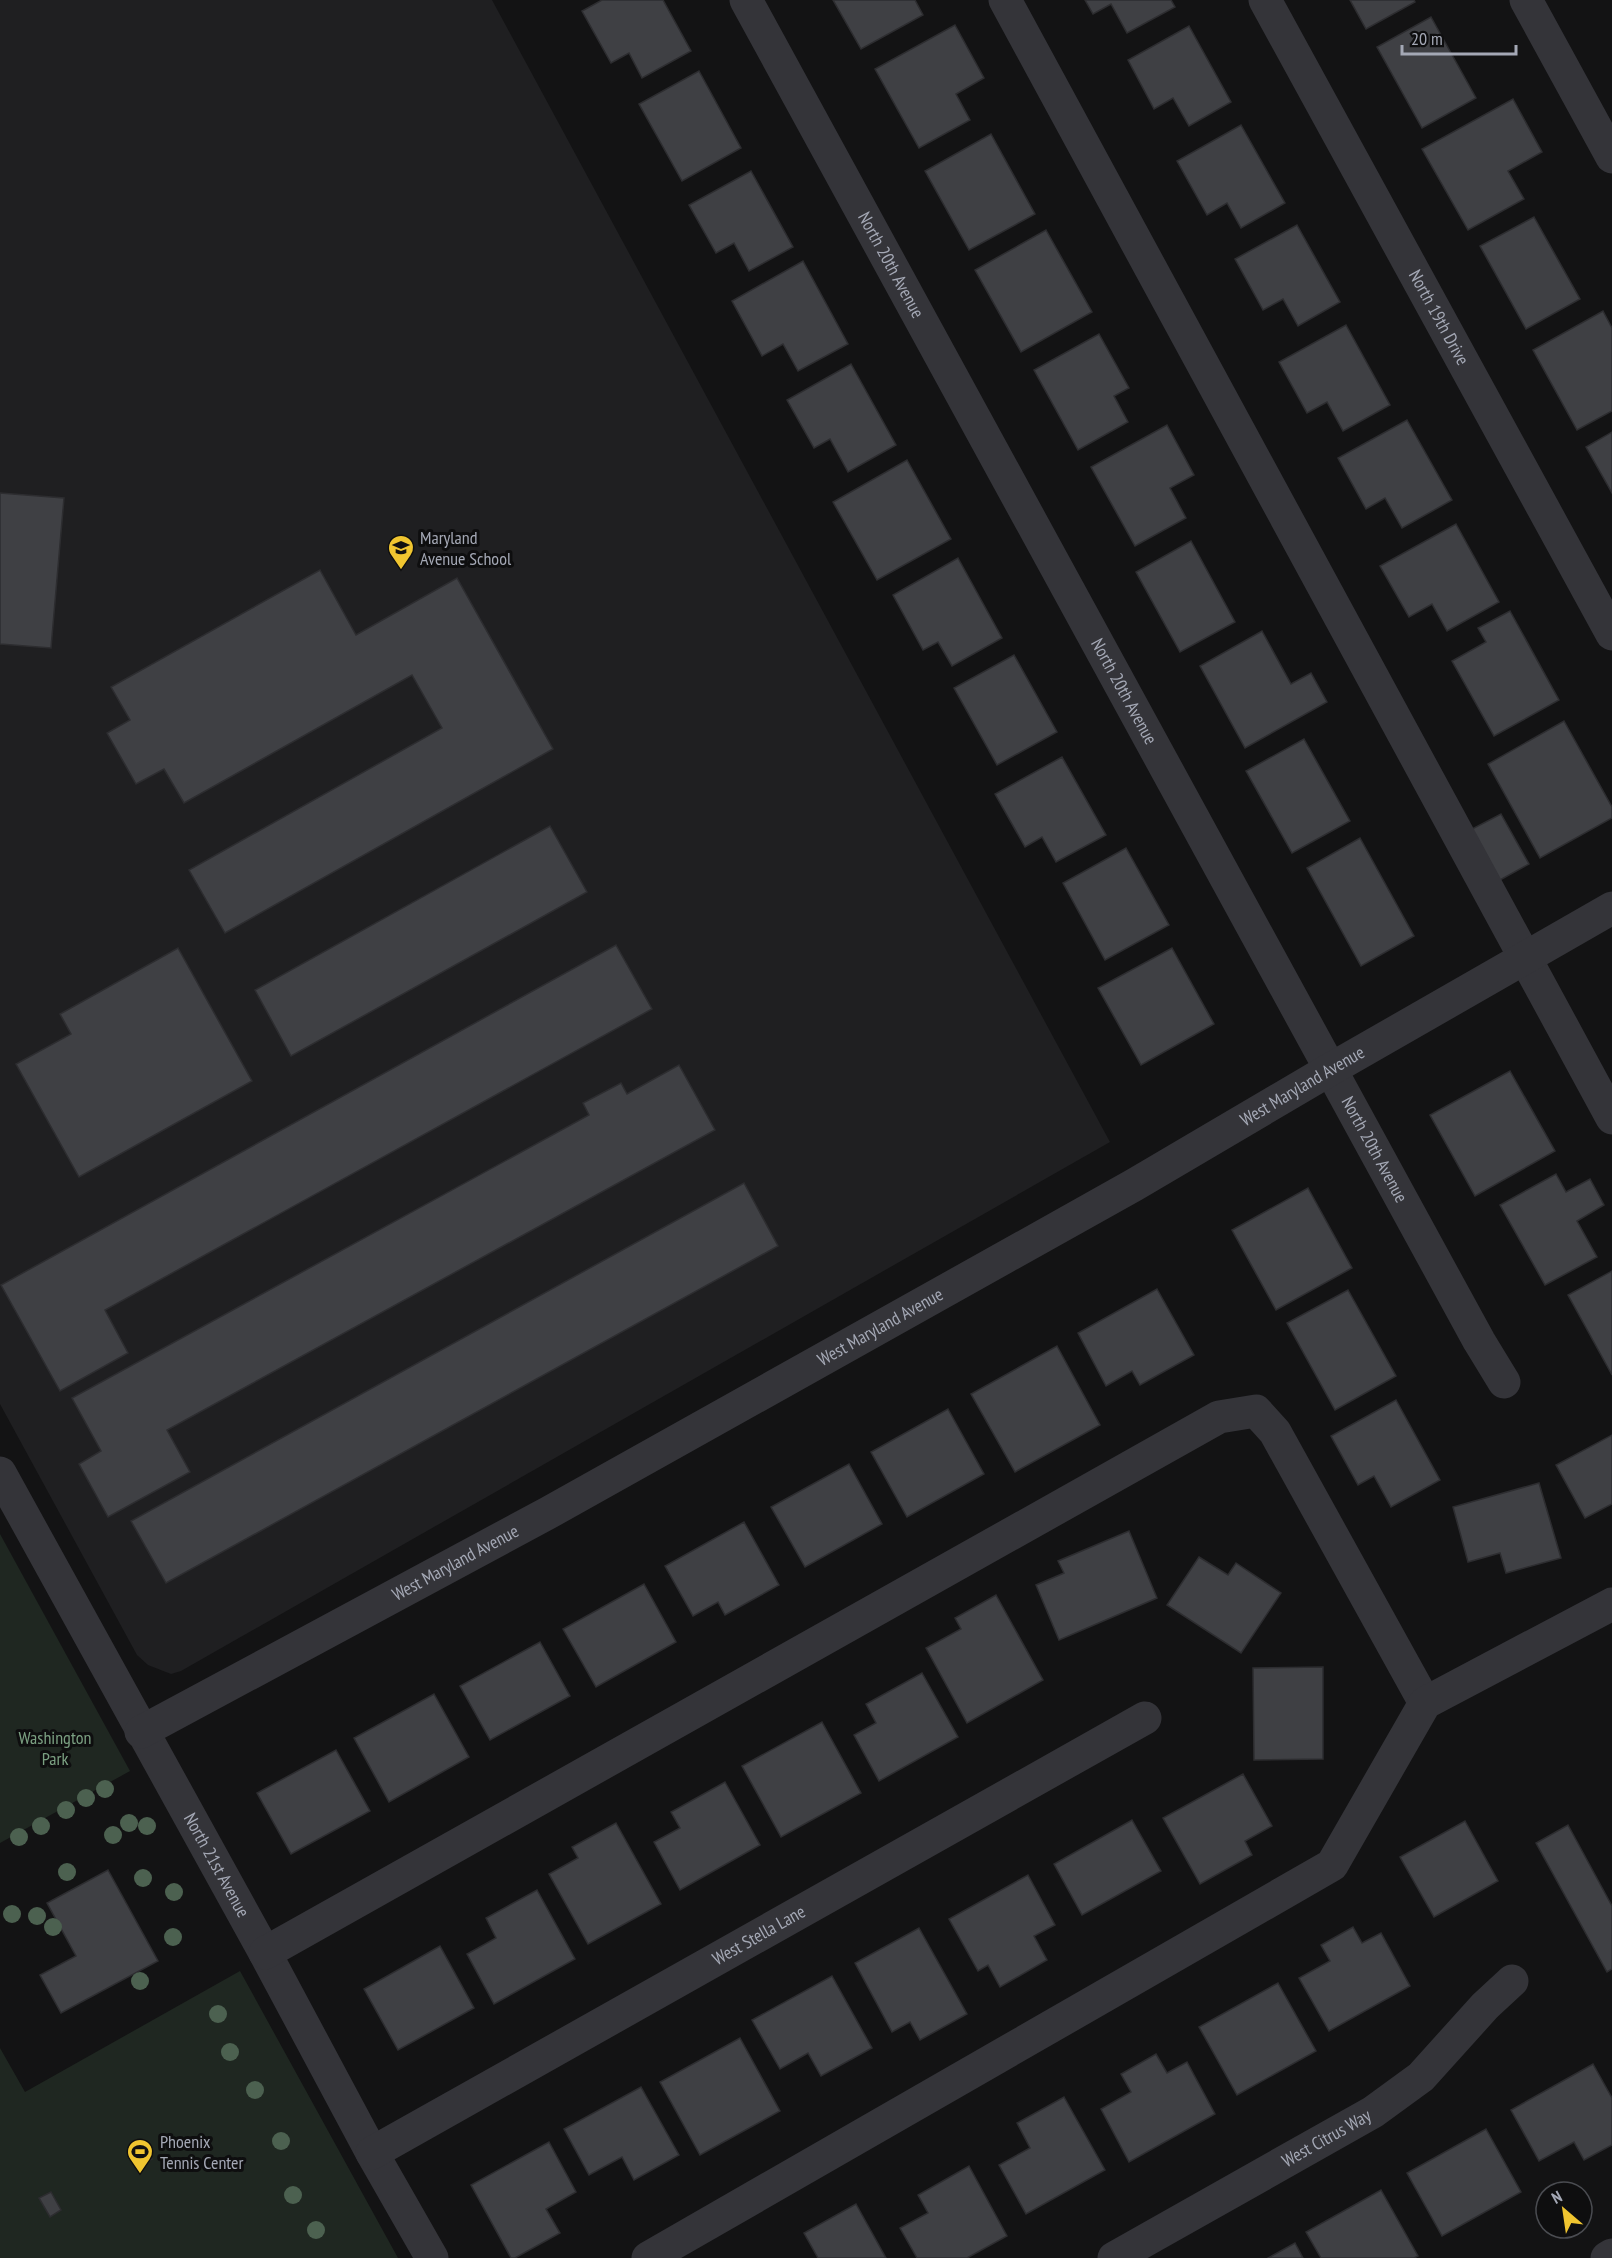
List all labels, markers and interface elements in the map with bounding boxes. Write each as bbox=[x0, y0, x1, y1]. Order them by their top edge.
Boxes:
scale bar bbox=[1402, 18, 1516, 56]
text: 20 m bbox=[1411, 27, 1443, 50]
street label: North 20th Avenue bbox=[853, 208, 930, 322]
street label: North 19th Drive bbox=[1404, 266, 1475, 369]
place label: Maryland Avenue School bbox=[420, 526, 512, 570]
school or university icon: Maryland Avenue School bbox=[386, 533, 416, 571]
street label: North 20th Avenue bbox=[1086, 634, 1163, 748]
street label: West Maryland Avenue bbox=[1236, 1040, 1368, 1131]
street label: North 20th Avenue bbox=[1336, 1092, 1413, 1206]
street label: West Maryland Avenue bbox=[813, 1282, 947, 1371]
street label: West Maryland Avenue bbox=[388, 1519, 522, 1606]
park label: Washington Park bbox=[19, 1726, 91, 1770]
street label: North 21st Avenue bbox=[179, 1809, 255, 1921]
street label: West Stella Lane bbox=[708, 1900, 809, 1970]
street label: West Citrus Way bbox=[1278, 2103, 1375, 2172]
place label: Phoenix Tennis Center bbox=[160, 2130, 244, 2174]
sports icon: Phoenix Tennis Center bbox=[125, 2137, 155, 2175]
north arrow bbox=[1534, 2180, 1594, 2240]
text: N bbox=[1548, 2186, 1565, 2208]

